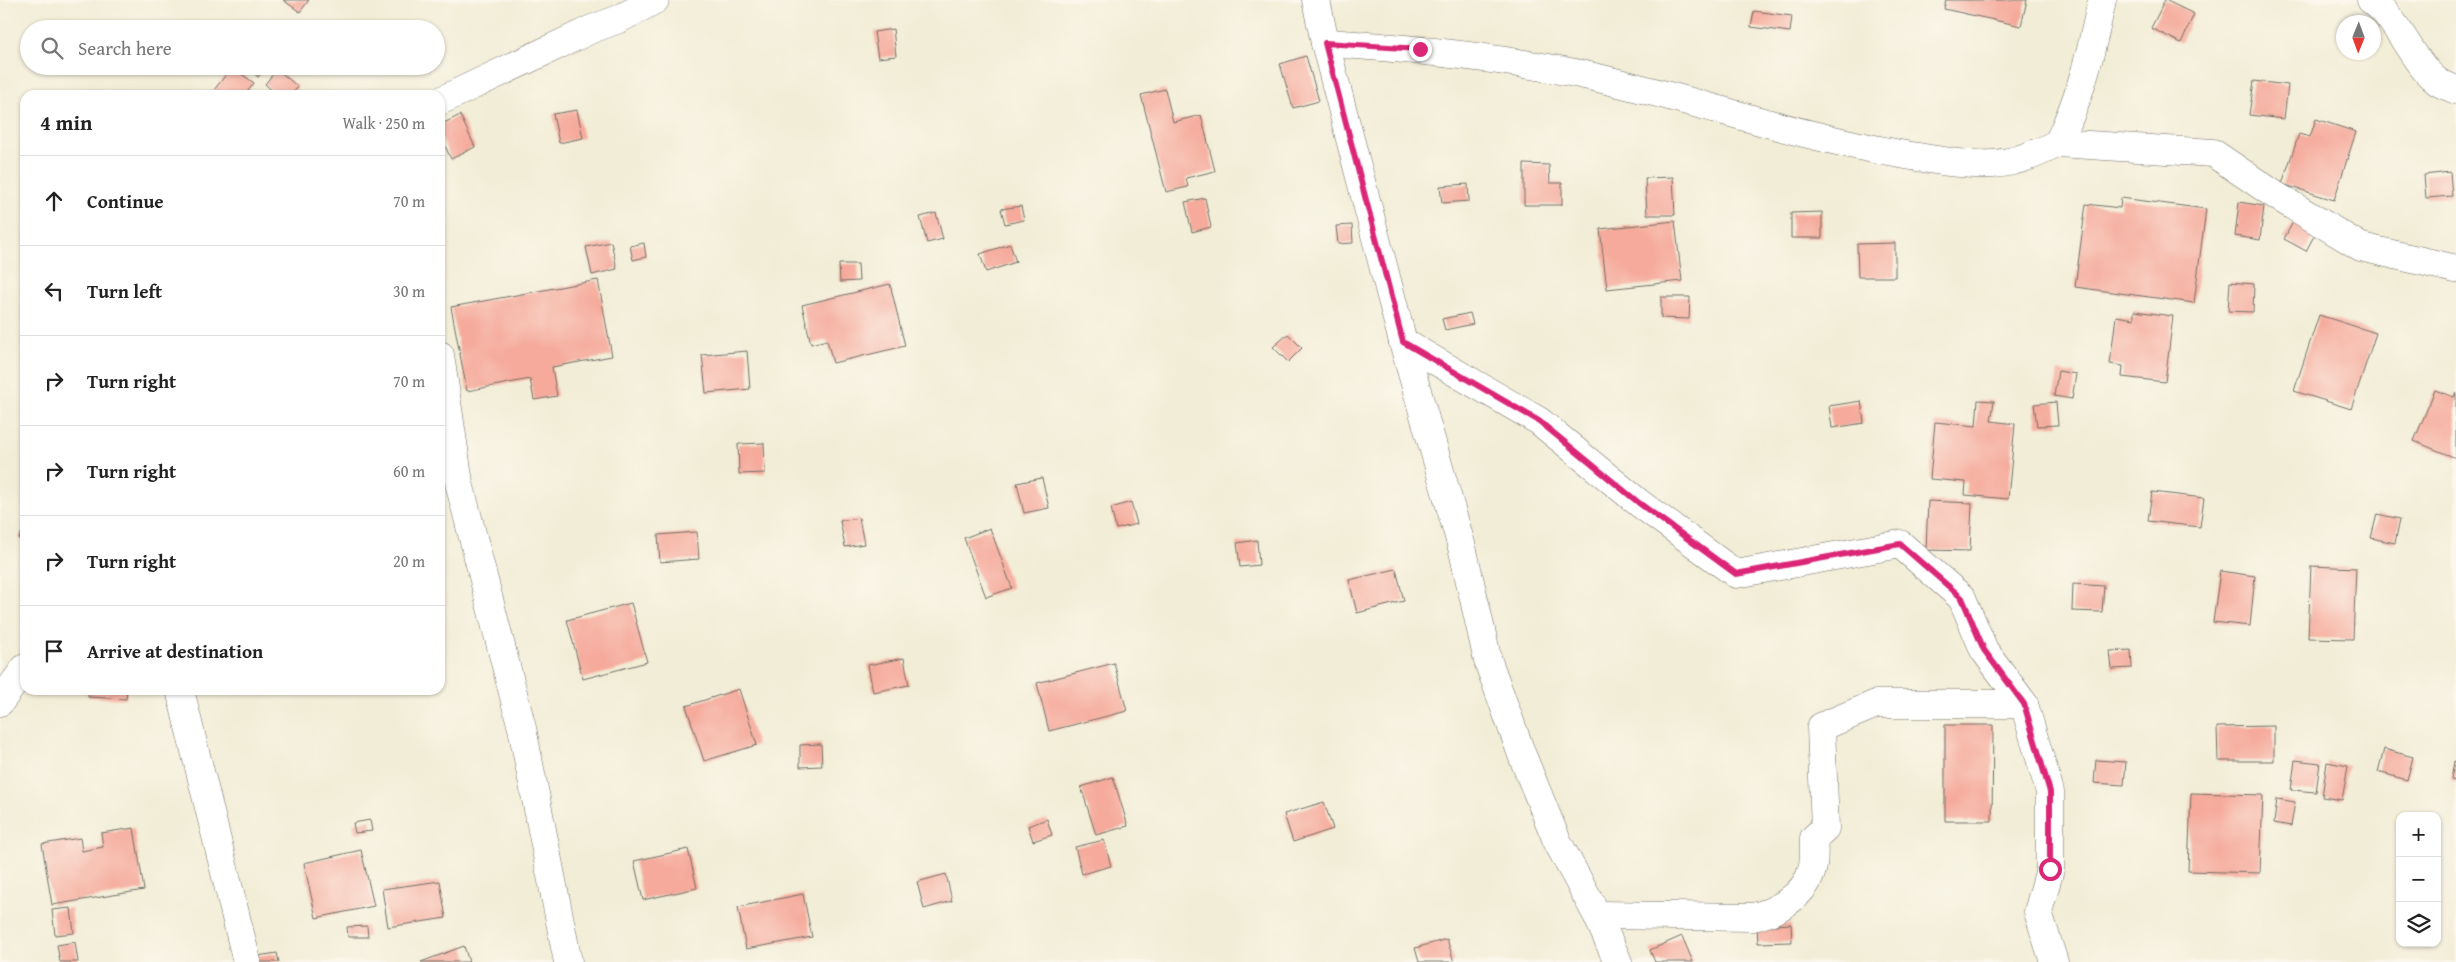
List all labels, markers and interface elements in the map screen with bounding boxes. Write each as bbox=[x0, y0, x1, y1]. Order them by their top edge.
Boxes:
north arrow bbox=[2336, 15, 2381, 60]
search box bbox=[20, 20, 445, 75]
icon: search bbox=[38, 34, 66, 62]
text: Search here bbox=[78, 34, 172, 62]
route end bbox=[1409, 38, 1432, 61]
text: 4 min bbox=[40, 107, 92, 138]
text: Walk · 250 m bbox=[342, 111, 425, 135]
icon: ahead bbox=[40, 187, 68, 215]
text: Continue bbox=[87, 187, 164, 215]
text: 70 m bbox=[393, 189, 425, 213]
icon: left bbox=[40, 277, 68, 305]
text: Turn left bbox=[87, 277, 162, 305]
text: 30 m bbox=[393, 279, 425, 303]
icon: right bbox=[40, 367, 68, 395]
text: Turn right bbox=[87, 367, 176, 395]
text: 70 m bbox=[393, 369, 425, 393]
icon: right bbox=[40, 457, 68, 485]
text: Turn right bbox=[87, 457, 176, 485]
text: 60 m bbox=[393, 459, 425, 483]
icon: right bbox=[40, 547, 68, 575]
text: Turn right bbox=[87, 547, 176, 575]
text: 20 m bbox=[393, 549, 425, 573]
icon: arrive bbox=[40, 637, 68, 665]
text: Arrive at destination bbox=[87, 637, 263, 665]
map controls bbox=[2396, 812, 2441, 947]
button: + bbox=[2396, 812, 2441, 857]
button: − bbox=[2396, 857, 2441, 902]
route start bbox=[2039, 858, 2062, 881]
button: layers bbox=[2396, 902, 2441, 947]

